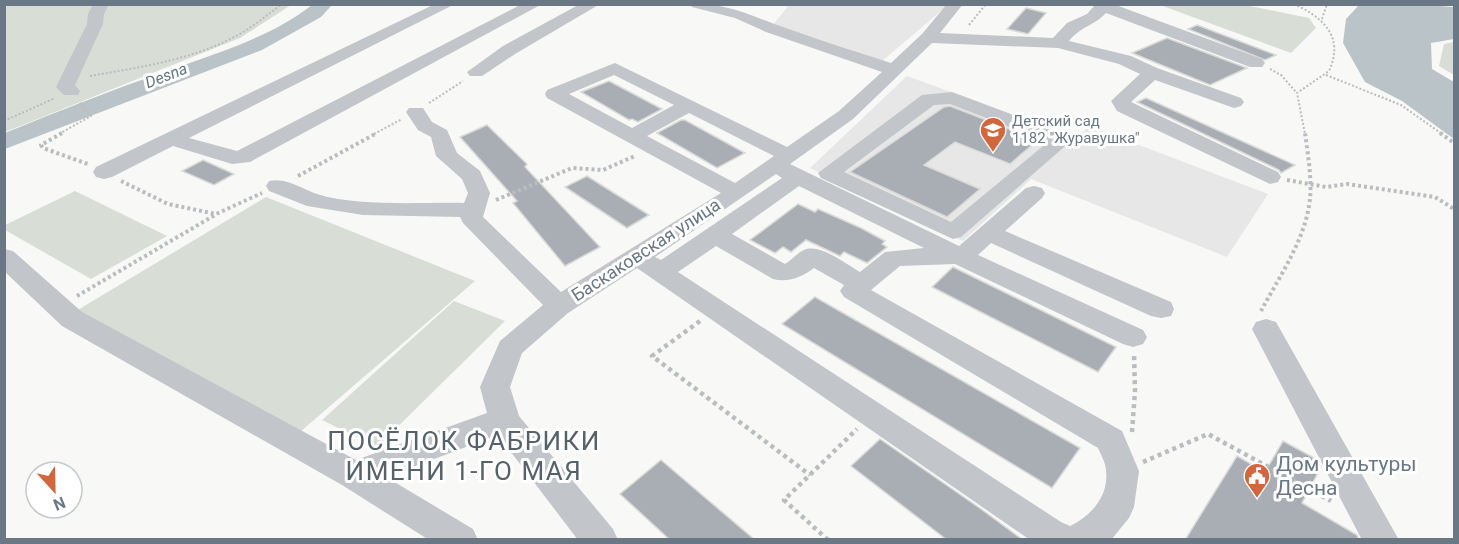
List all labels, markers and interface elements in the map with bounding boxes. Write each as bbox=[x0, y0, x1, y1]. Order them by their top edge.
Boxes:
water label: Desna bbox=[142, 59, 190, 92]
place label: Детский сад 1182 "Журавушка" bbox=[1012, 112, 1140, 147]
school or university icon: Детский сад 1182 "Журавушка" bbox=[978, 115, 1008, 153]
street label: Баскаковская улица bbox=[568, 194, 724, 305]
district label: ПОСЁЛОК ФАБРИКИ ИМЕНИ 1-ГО МАЯ bbox=[327, 426, 601, 486]
place label: Дом культуры Десна bbox=[1276, 452, 1417, 500]
north arrow bbox=[24, 460, 84, 520]
public building icon: Дом культуры Десна bbox=[1242, 461, 1272, 499]
text: N bbox=[51, 493, 68, 514]

